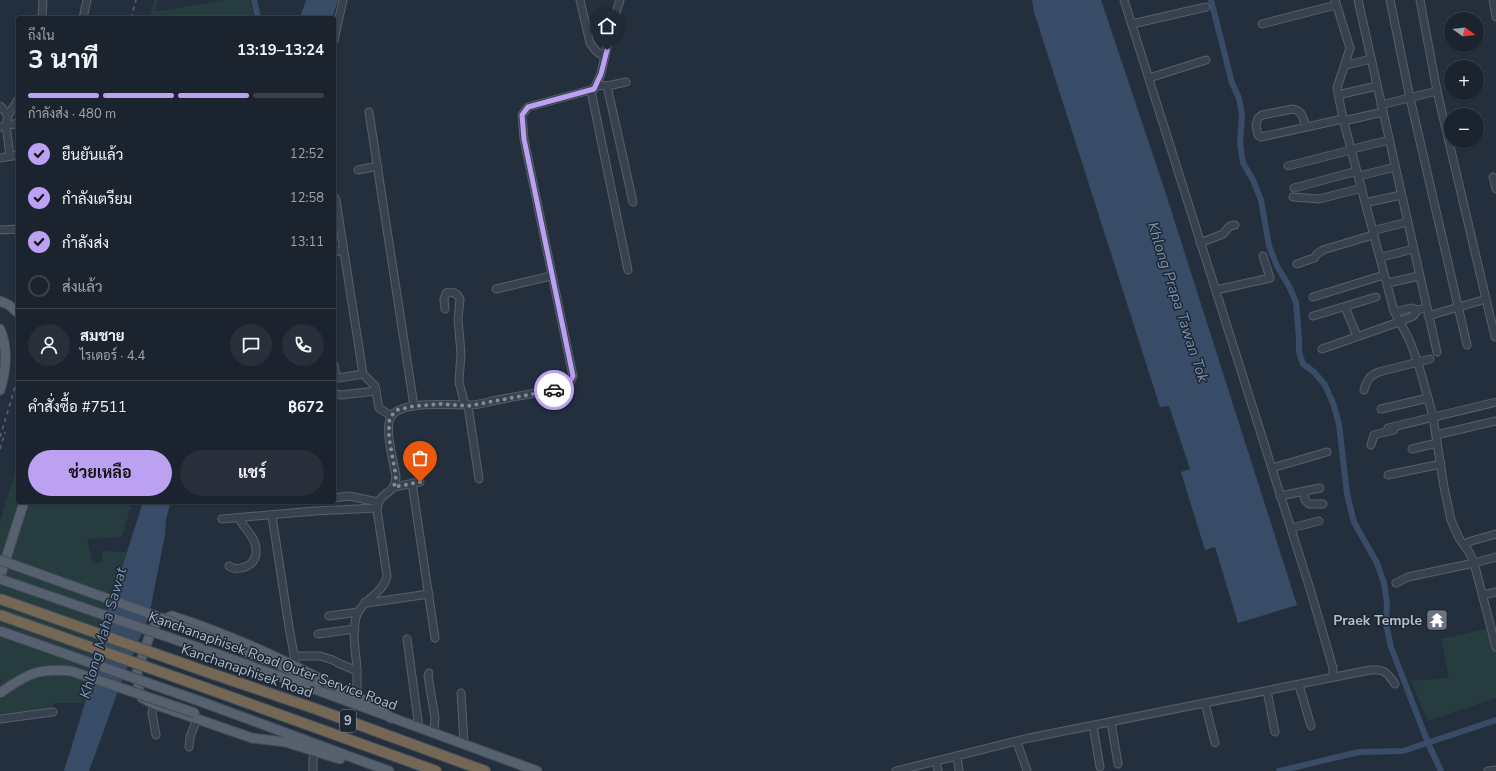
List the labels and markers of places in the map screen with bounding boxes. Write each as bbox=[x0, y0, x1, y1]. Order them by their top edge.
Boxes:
pin bbox=[590, 9, 624, 50]
pin bbox=[403, 441, 437, 482]
temple icon: Praek Temple bbox=[1424, 607, 1450, 633]
place label: Praek Temple bbox=[1333, 611, 1422, 630]

